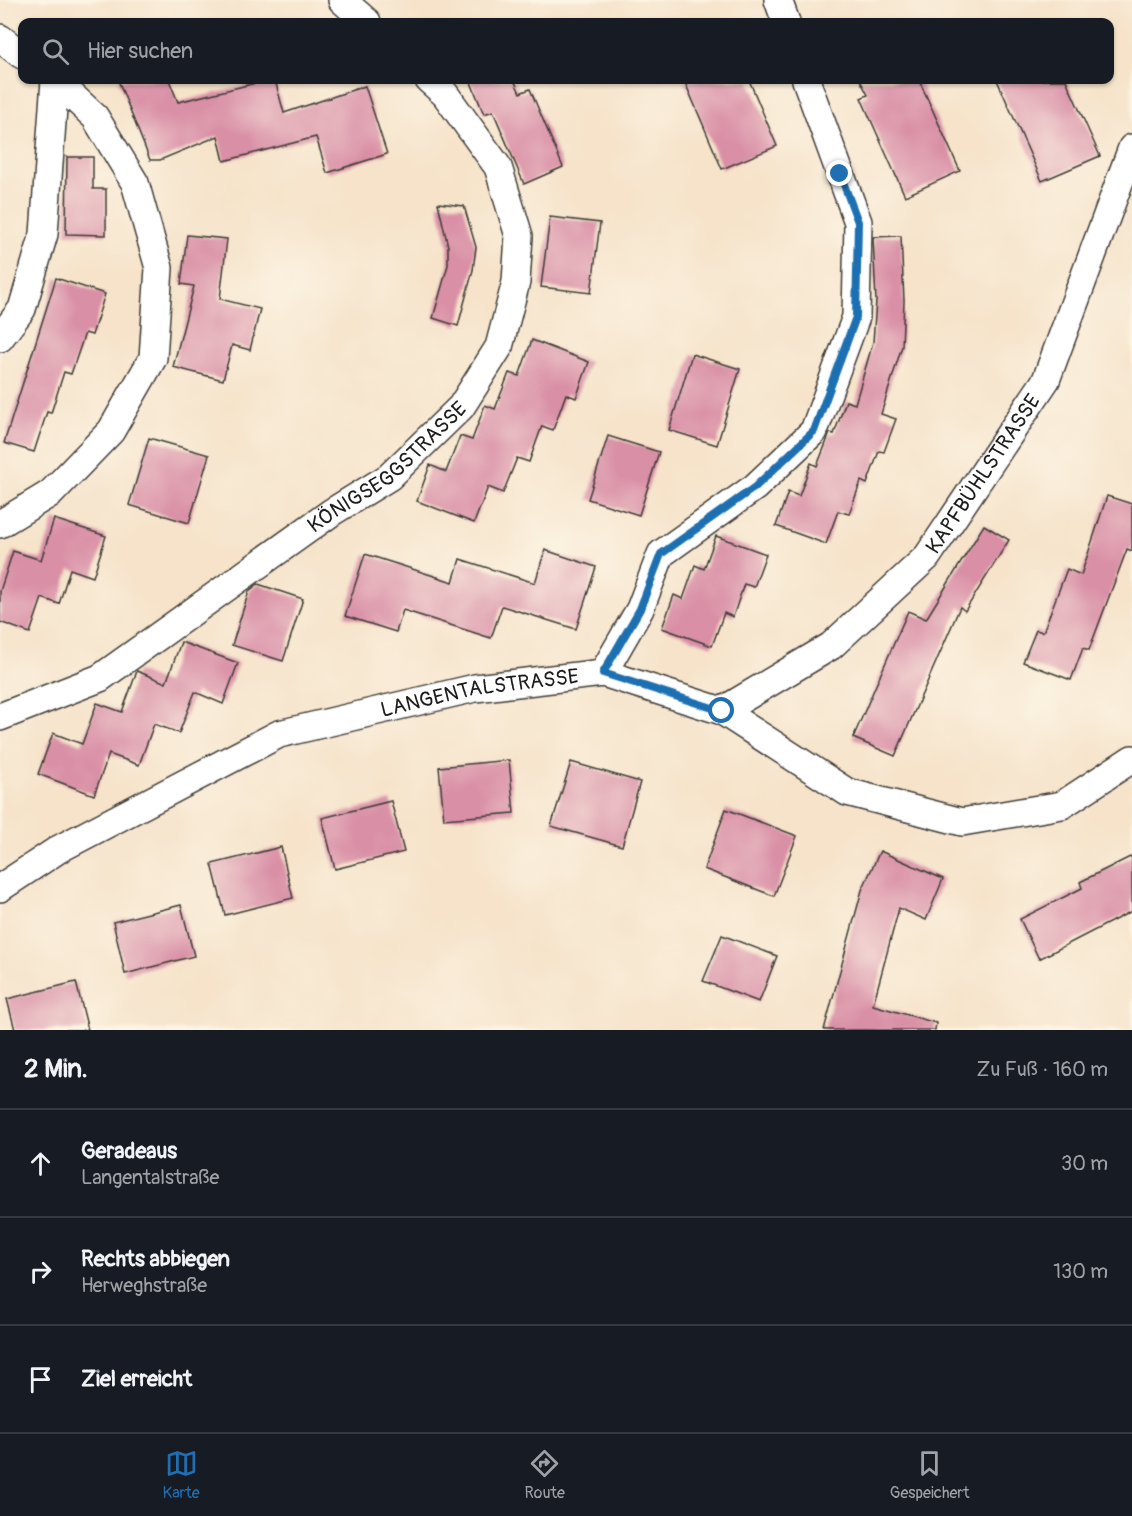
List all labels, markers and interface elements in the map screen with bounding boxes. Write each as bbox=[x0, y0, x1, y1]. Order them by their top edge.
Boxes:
search box bbox=[18, 18, 1114, 84]
icon: search bbox=[39, 35, 72, 68]
text: Hier suchen bbox=[87, 37, 193, 65]
route end bbox=[826, 160, 852, 186]
street label: KAPFBÜHLSTRASSE bbox=[920, 389, 1047, 559]
street label: KÖNIGSEGGSTRASSE bbox=[302, 396, 473, 539]
street label: LANGENTALSTRASSE bbox=[378, 663, 580, 724]
route start bbox=[708, 697, 734, 723]
text: 2 Min. bbox=[24, 1053, 88, 1085]
text: Zu Fuß · 160 m bbox=[977, 1057, 1108, 1082]
text: Geradeaus bbox=[81, 1137, 177, 1165]
icon: ahead bbox=[24, 1147, 57, 1180]
text: 30 m bbox=[1061, 1151, 1108, 1176]
text: Langentalstraße bbox=[81, 1165, 219, 1190]
text: Rechts abbiegen bbox=[81, 1245, 230, 1273]
icon: right bbox=[24, 1255, 57, 1288]
text: 130 m bbox=[1053, 1259, 1108, 1284]
text: Herweghstraße bbox=[81, 1273, 207, 1298]
icon: arrive bbox=[24, 1363, 57, 1396]
text: Ziel erreicht bbox=[81, 1365, 192, 1393]
tab: Karte bbox=[162, 1447, 200, 1503]
tab: Route bbox=[525, 1447, 565, 1503]
tab: Gespeichert bbox=[890, 1447, 969, 1503]

